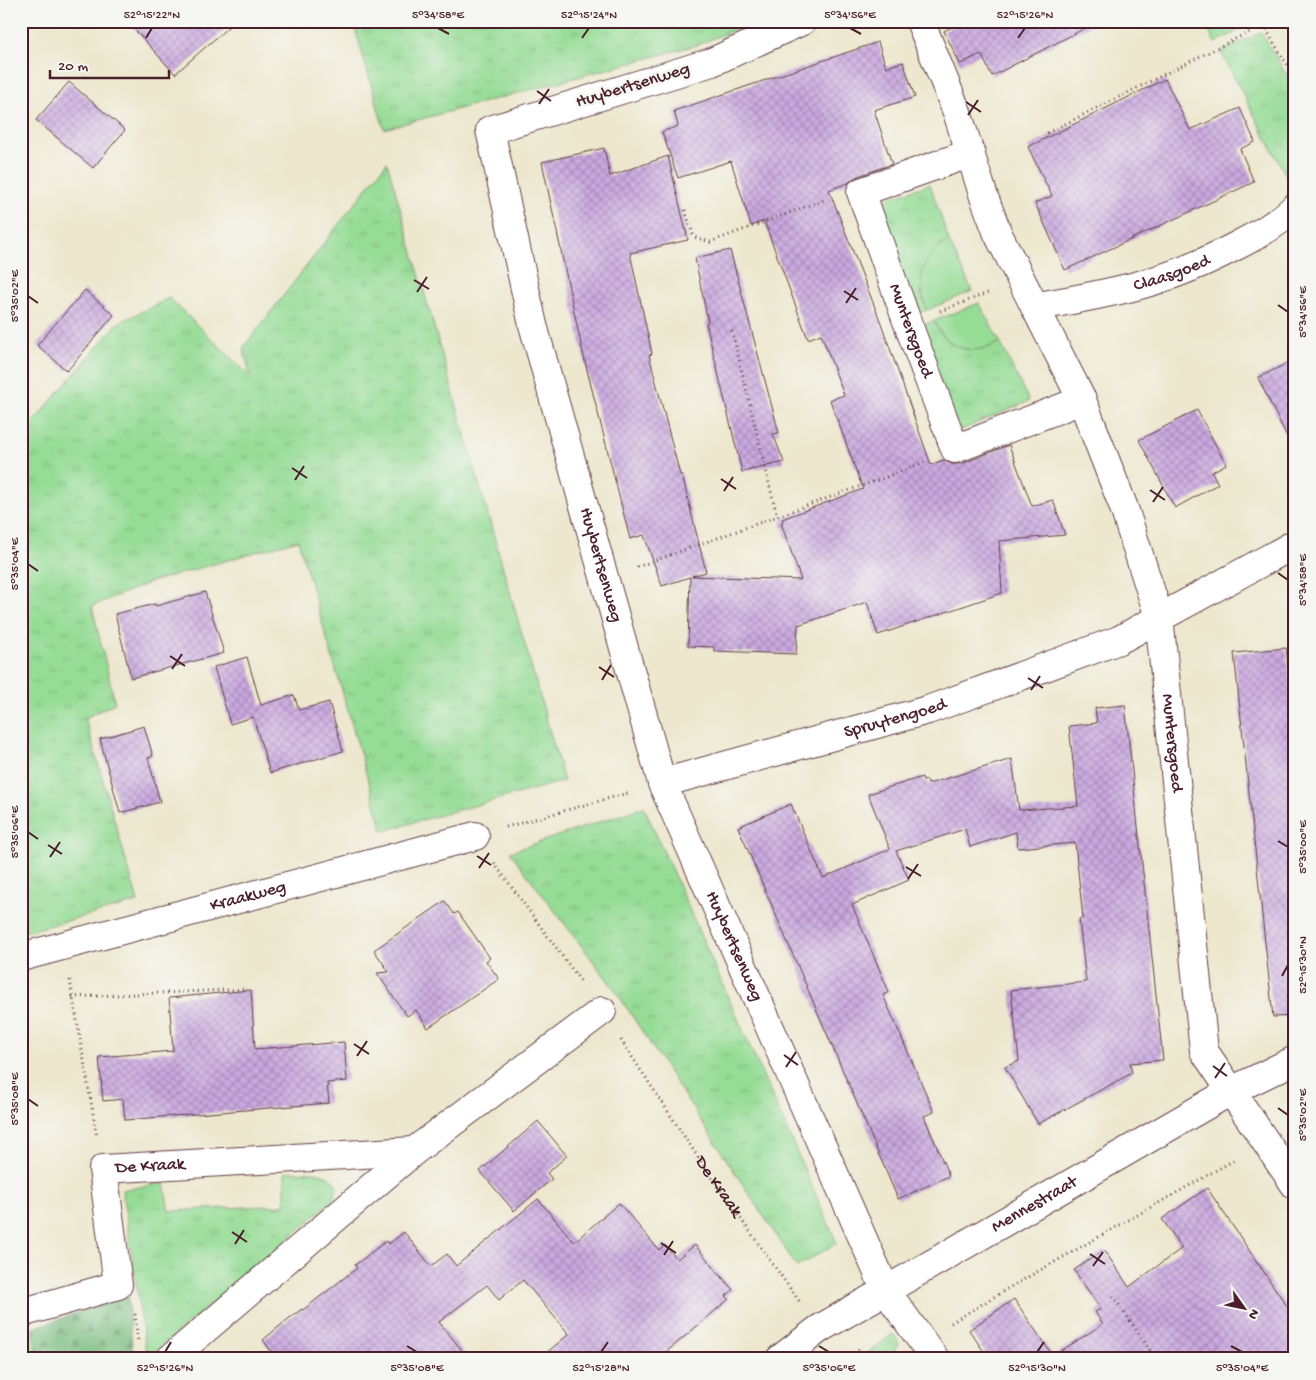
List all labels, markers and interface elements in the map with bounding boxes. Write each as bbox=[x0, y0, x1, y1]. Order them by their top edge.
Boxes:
text: 52°15'22"N bbox=[124, 9, 180, 23]
text: 5°34'58"E bbox=[412, 9, 465, 23]
text: 52°15'24"N bbox=[561, 9, 617, 23]
text: 5°34'56"E bbox=[824, 9, 876, 23]
text: 52°15'26"N bbox=[997, 9, 1053, 23]
scale bar bbox=[50, 48, 169, 80]
text: 20 m bbox=[58, 58, 88, 76]
street label: Huybertsenweg bbox=[573, 59, 693, 113]
street label: Claasgoed bbox=[1131, 249, 1215, 297]
text: 5°35'02"E bbox=[9, 269, 23, 322]
street label: Muntersgoed bbox=[884, 281, 938, 382]
text: 5°34'56"E bbox=[1297, 286, 1311, 338]
street label: Huybertsenweg bbox=[574, 505, 627, 625]
text: 5°35'04"E bbox=[9, 537, 23, 590]
text: 5°34'58"E bbox=[1297, 553, 1311, 606]
street label: Spruytengoed bbox=[842, 693, 951, 743]
street label: Muntersgoed bbox=[1157, 693, 1188, 795]
text: 5°35'06"E bbox=[9, 805, 23, 858]
text: 5°35'00"E bbox=[1297, 820, 1311, 874]
street label: Kraakweg bbox=[208, 876, 288, 917]
street label: Huybertsenweg bbox=[701, 888, 767, 1005]
text: 52°15'30"N bbox=[1297, 936, 1311, 994]
text: 5°35'08"E bbox=[9, 1072, 23, 1126]
text: 5°35'02"E bbox=[1297, 1088, 1311, 1141]
street label: De Kraak bbox=[689, 1151, 748, 1223]
street label: De Kraak bbox=[114, 1154, 187, 1179]
street label: Mennestraat bbox=[988, 1171, 1083, 1238]
north arrow bbox=[1218, 1282, 1268, 1332]
text: N bbox=[1243, 1305, 1262, 1322]
text: 52°15'26"N bbox=[137, 1362, 193, 1376]
text: 5°35'08"E bbox=[390, 1362, 444, 1376]
text: 52°15'28"N bbox=[572, 1362, 630, 1376]
text: 5°35'06"E bbox=[803, 1362, 856, 1376]
text: 52°15'30"N bbox=[1008, 1362, 1066, 1376]
text: 5°35'04"E bbox=[1216, 1362, 1269, 1376]

